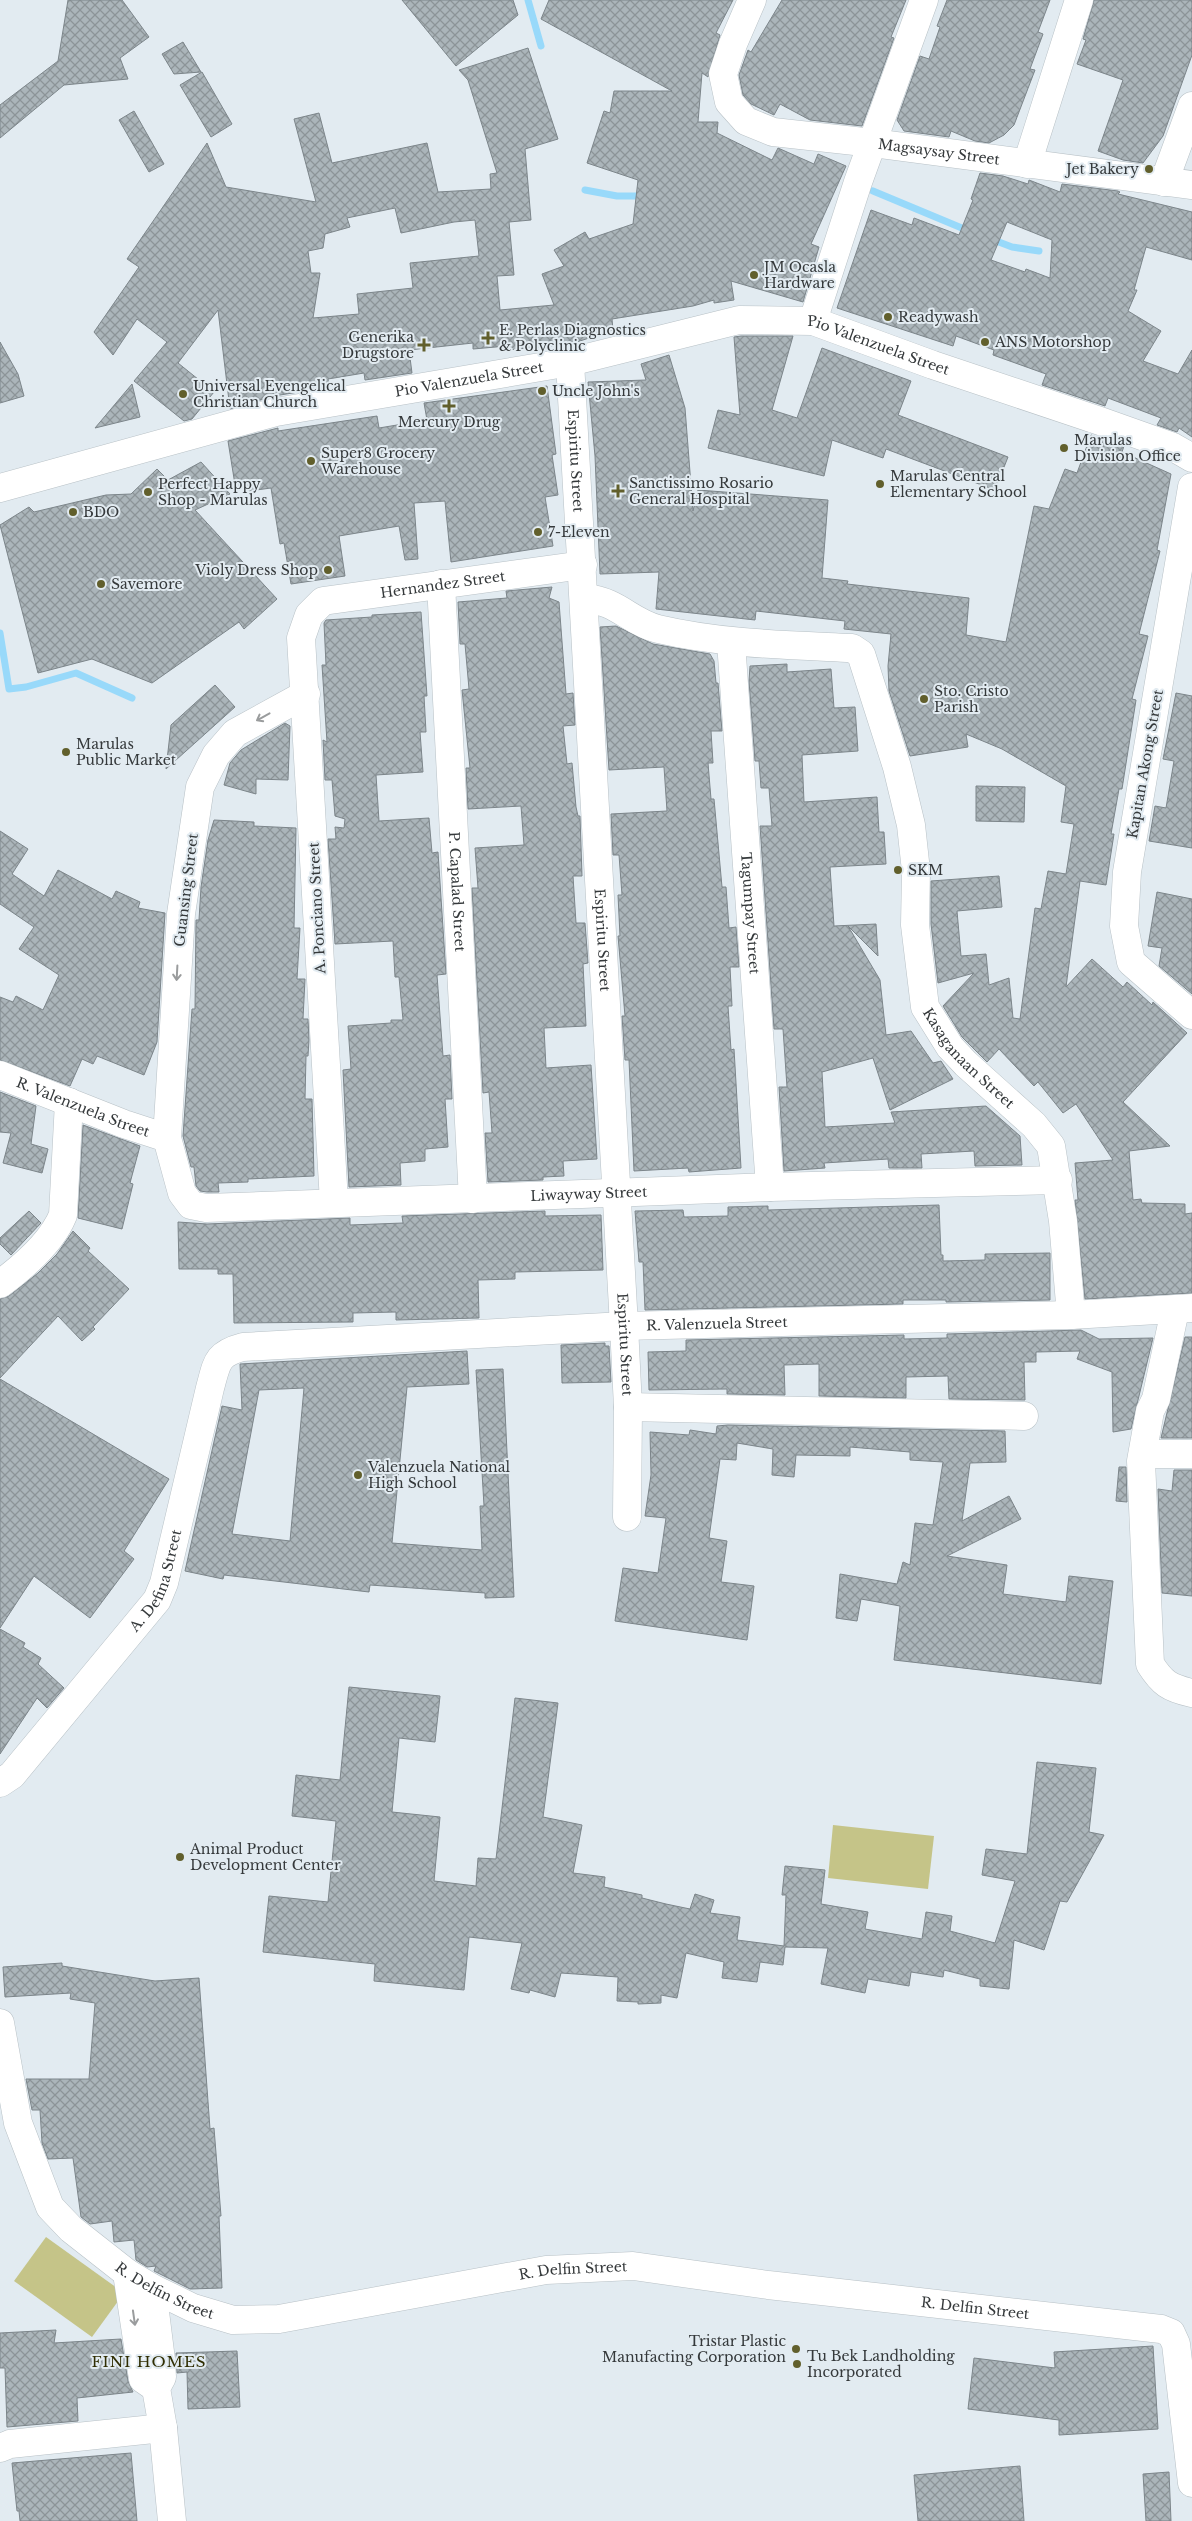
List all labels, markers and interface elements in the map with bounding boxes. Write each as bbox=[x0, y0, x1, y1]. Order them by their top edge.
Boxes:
street label: Magsaysay Street bbox=[877, 135, 1002, 169]
place label: Jet Bakery bbox=[1064, 160, 1139, 178]
marker: Jet Bakery bbox=[1143, 163, 1155, 175]
place label: JM Ocasla Hardware bbox=[762, 258, 836, 292]
marker: JM Ocasla Hardware bbox=[748, 269, 760, 281]
place label: Readywash bbox=[898, 308, 979, 326]
marker: Readywash bbox=[882, 311, 894, 323]
street label: Pio Valenzuela Street bbox=[807, 312, 952, 379]
place label: E. Perlas Diagnostics & Polyclinic bbox=[499, 321, 646, 355]
place label: Generika Drugstore bbox=[342, 328, 414, 362]
marker: E. Perlas Diagnostics & Polyclinic bbox=[481, 331, 495, 345]
place label: ANS Motorshop bbox=[994, 333, 1111, 351]
marker: ANS Motorshop bbox=[979, 336, 991, 348]
marker: Generika Drugstore bbox=[418, 339, 430, 351]
street label: Pio Valenzuela Street bbox=[393, 358, 545, 401]
place label: Universal Evengelical Christian Church bbox=[193, 377, 346, 411]
place label: Uncle John's bbox=[552, 382, 640, 400]
marker: Uncle John's bbox=[536, 385, 548, 397]
marker: Universal Evengelical Christian Church bbox=[177, 388, 189, 400]
marker: Mercury Drug bbox=[443, 400, 455, 412]
street label: Espiritu Street bbox=[564, 409, 587, 514]
place label: Mercury Drug bbox=[398, 413, 501, 431]
place label: Marulas Division Office bbox=[1074, 431, 1181, 465]
marker: Marulas Division Office bbox=[1058, 442, 1070, 454]
place label: Super8 Grocery Warehouse bbox=[320, 444, 435, 478]
marker: Super8 Grocery Warehouse bbox=[305, 455, 317, 467]
place label: Marulas Central Elementary School bbox=[890, 467, 1027, 501]
place label: Sanctissimo Rosario General Hospital bbox=[629, 474, 773, 508]
place label: Perfect Happy Shop - Marulas bbox=[158, 475, 268, 509]
marker: Marulas Central Elementary School bbox=[874, 478, 886, 490]
marker: Sanctissimo Rosario General Hospital bbox=[611, 484, 625, 498]
marker: Perfect Happy Shop - Marulas bbox=[142, 486, 154, 498]
place label: BDO bbox=[83, 503, 119, 521]
marker: BDO bbox=[67, 506, 79, 518]
place label: 7-Eleven bbox=[548, 523, 610, 541]
marker: 7-Eleven bbox=[532, 526, 544, 538]
place label: Violy Dress Shop bbox=[194, 561, 318, 579]
marker: Violy Dress Shop bbox=[322, 564, 334, 576]
street label: Hernandez Street bbox=[379, 567, 507, 602]
place label: Savemore bbox=[111, 575, 182, 593]
marker: Savemore bbox=[95, 578, 107, 590]
place label: Sto. Cristo Parish bbox=[934, 682, 1009, 716]
street label: Kapitan Akong Street bbox=[1123, 687, 1167, 840]
marker: Sto. Cristo Parish bbox=[918, 693, 930, 705]
one-way arrow bbox=[256, 713, 271, 722]
place label: Marulas Public Market bbox=[76, 735, 177, 769]
marker: Marulas Public Market bbox=[60, 746, 72, 758]
street label: P. Capalad Street bbox=[445, 831, 469, 953]
street label: Guansing Street bbox=[170, 832, 202, 948]
street label: A. Ponciano Street bbox=[305, 841, 329, 975]
street label: Tagumpay Street bbox=[737, 852, 764, 976]
place label: SKM bbox=[908, 861, 943, 879]
marker: SKM bbox=[892, 864, 904, 876]
street label: Espiritu Street bbox=[591, 888, 614, 993]
one-way arrow bbox=[172, 965, 181, 981]
street label: Kasaganaan Street bbox=[919, 1005, 1019, 1113]
street label: R. Valenzuela Street bbox=[14, 1073, 153, 1141]
street label: Liwayway Street bbox=[530, 1183, 648, 1205]
street label: Espiritu Street bbox=[613, 1292, 636, 1397]
street label: R. Valenzuela Street bbox=[646, 1313, 789, 1334]
place label: Valenzuela National High School bbox=[367, 1458, 510, 1492]
marker: Valenzuela National High School bbox=[352, 1469, 364, 1481]
street label: A. Defina Street bbox=[125, 1527, 185, 1636]
place label: Animal Product Development Center bbox=[189, 1840, 341, 1874]
marker: Animal Product Development Center bbox=[174, 1851, 186, 1863]
street label: R. Delfin Street bbox=[517, 2257, 628, 2284]
street label: R. Delfin Street bbox=[112, 2258, 217, 2323]
street label: R. Delfin Street bbox=[920, 2293, 1031, 2323]
one-way arrow bbox=[129, 2309, 139, 2325]
place label: Tristar Plastic Manufacting Corporation bbox=[602, 2332, 786, 2366]
marker: Tristar Plastic Manufacting Corporation bbox=[790, 2343, 802, 2355]
place label: Tu Bek Landholding Incorporated bbox=[807, 2347, 955, 2381]
district label: FINI HOMES bbox=[92, 2352, 206, 2371]
marker: Tu Bek Landholding Incorporated bbox=[791, 2358, 803, 2370]

